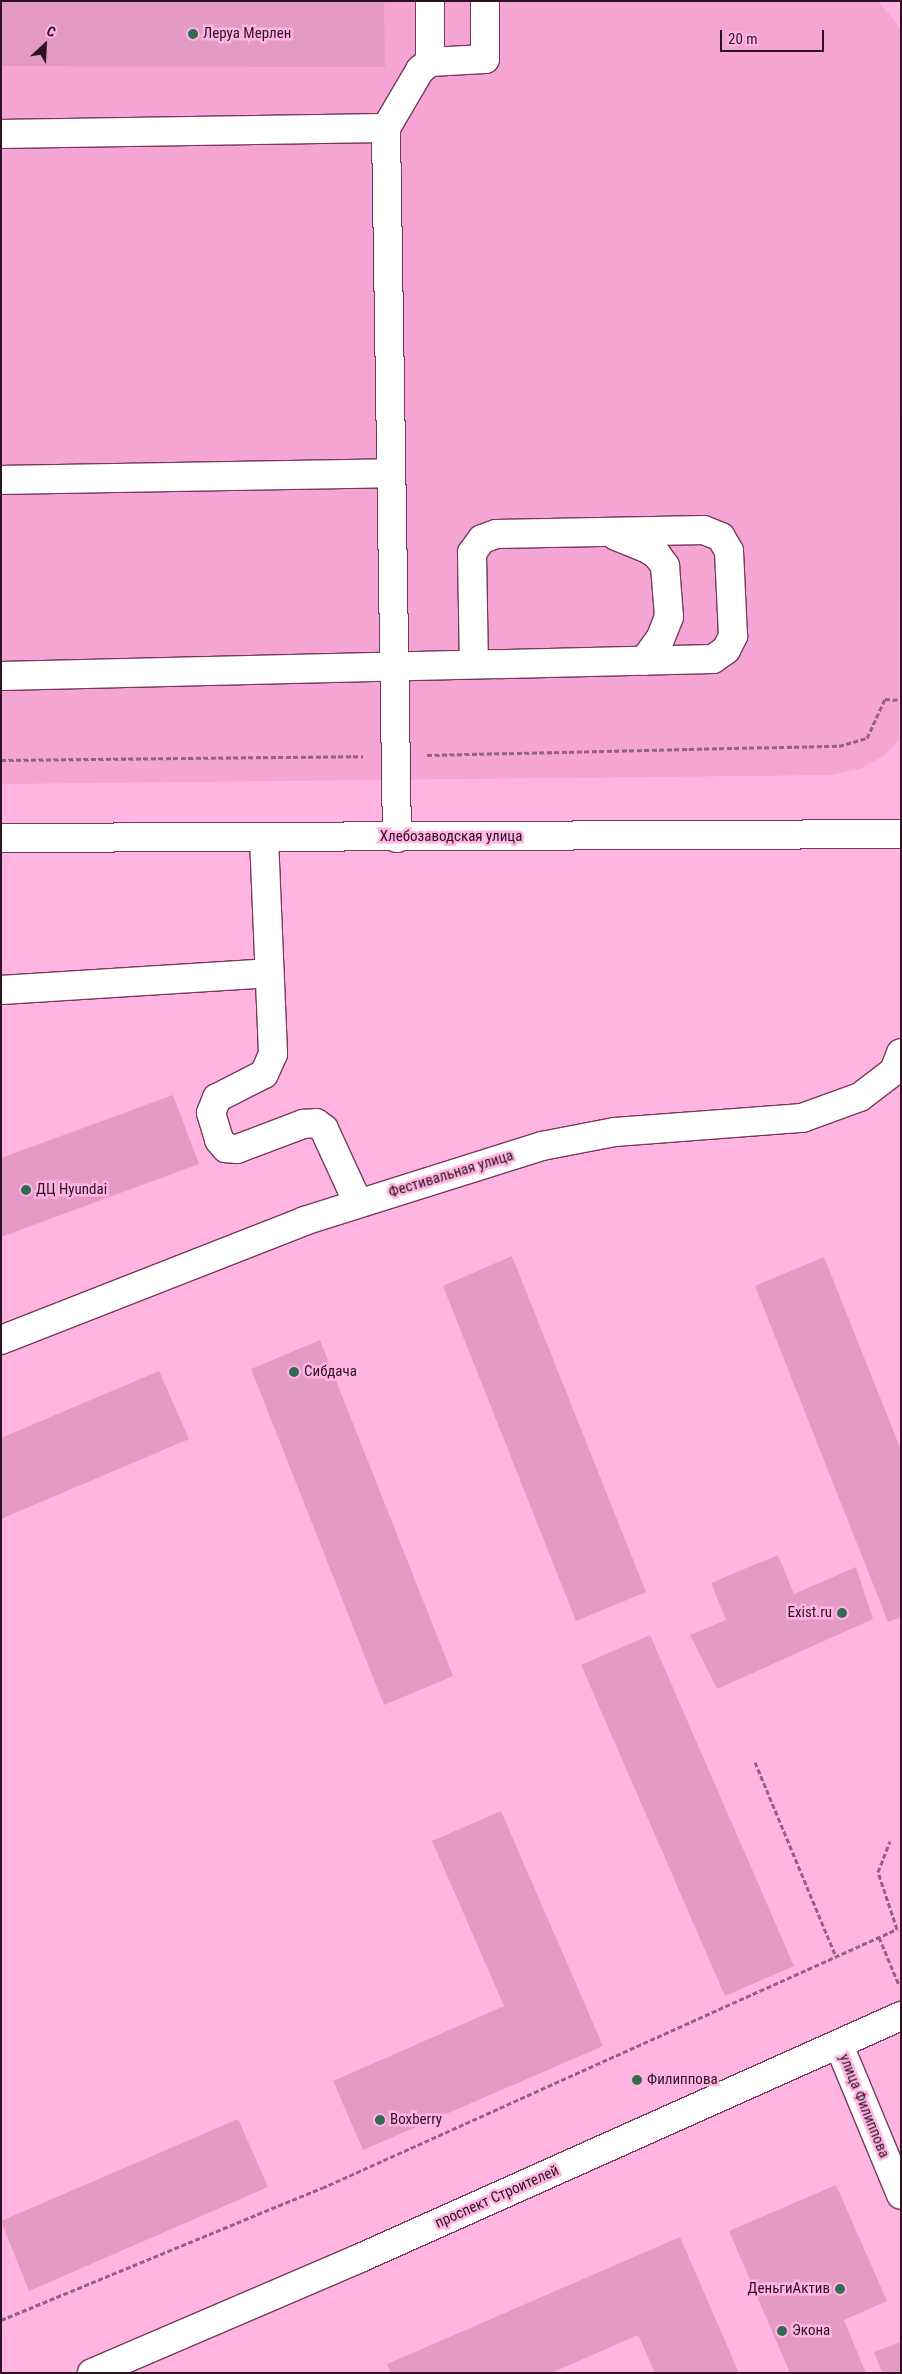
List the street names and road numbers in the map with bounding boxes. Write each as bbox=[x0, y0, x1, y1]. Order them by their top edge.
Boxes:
street label: Хлебозаводская улица bbox=[380, 828, 522, 846]
street label: Фестивальная улица bbox=[386, 1146, 516, 1202]
street label: улица Филиппова bbox=[835, 2051, 893, 2161]
street label: проспект Строителей bbox=[432, 2162, 562, 2232]

